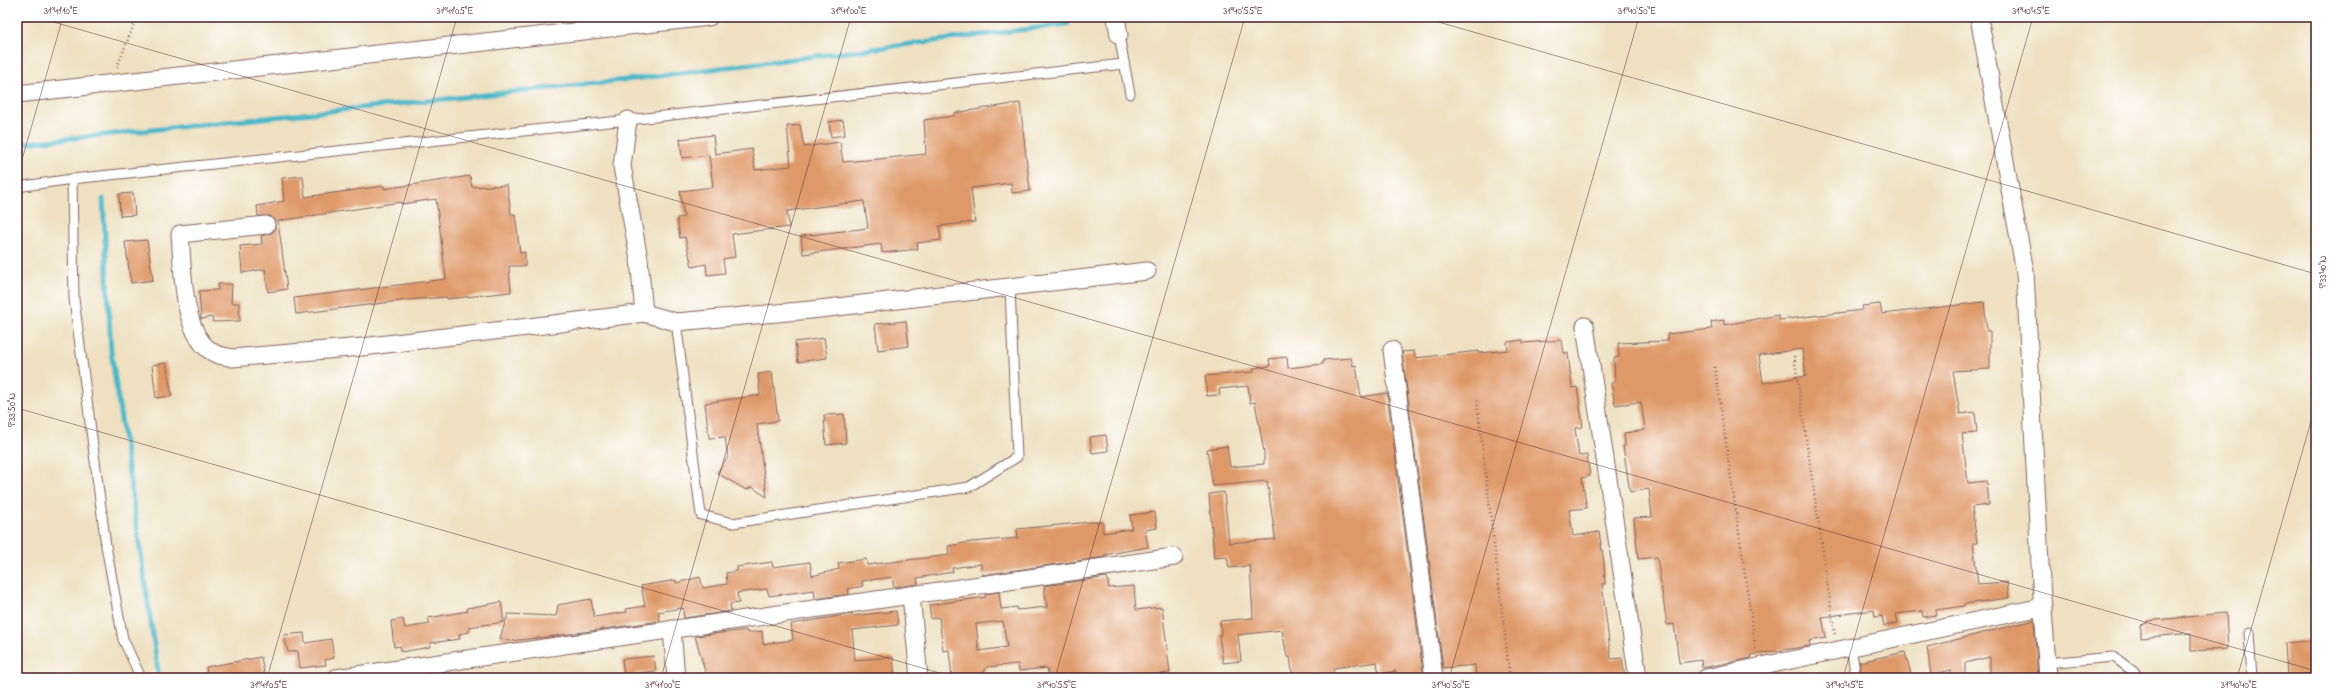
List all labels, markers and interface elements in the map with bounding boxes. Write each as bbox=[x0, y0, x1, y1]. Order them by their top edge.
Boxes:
text: 31°41'10"E bbox=[44, 4, 78, 19]
text: 31°41'05"E bbox=[437, 4, 473, 19]
text: 31°41'00"E bbox=[831, 4, 867, 19]
text: 31°40'55"E bbox=[1223, 4, 1263, 19]
text: 31°40'50"E bbox=[1618, 4, 1656, 19]
text: 31°40'45"E bbox=[2012, 4, 2050, 19]
text: 9°33'40"N bbox=[2316, 255, 2331, 288]
text: 9°33'50"N bbox=[5, 393, 20, 427]
text: 31°41'05"E bbox=[251, 678, 287, 693]
text: 31°41'00"E bbox=[645, 678, 681, 693]
text: 31°40'55"E bbox=[1037, 678, 1077, 693]
text: 31°40'50"E bbox=[1432, 678, 1470, 693]
text: 31°40'45"E bbox=[1826, 678, 1864, 693]
text: 31°40'40"E bbox=[2221, 678, 2257, 693]

